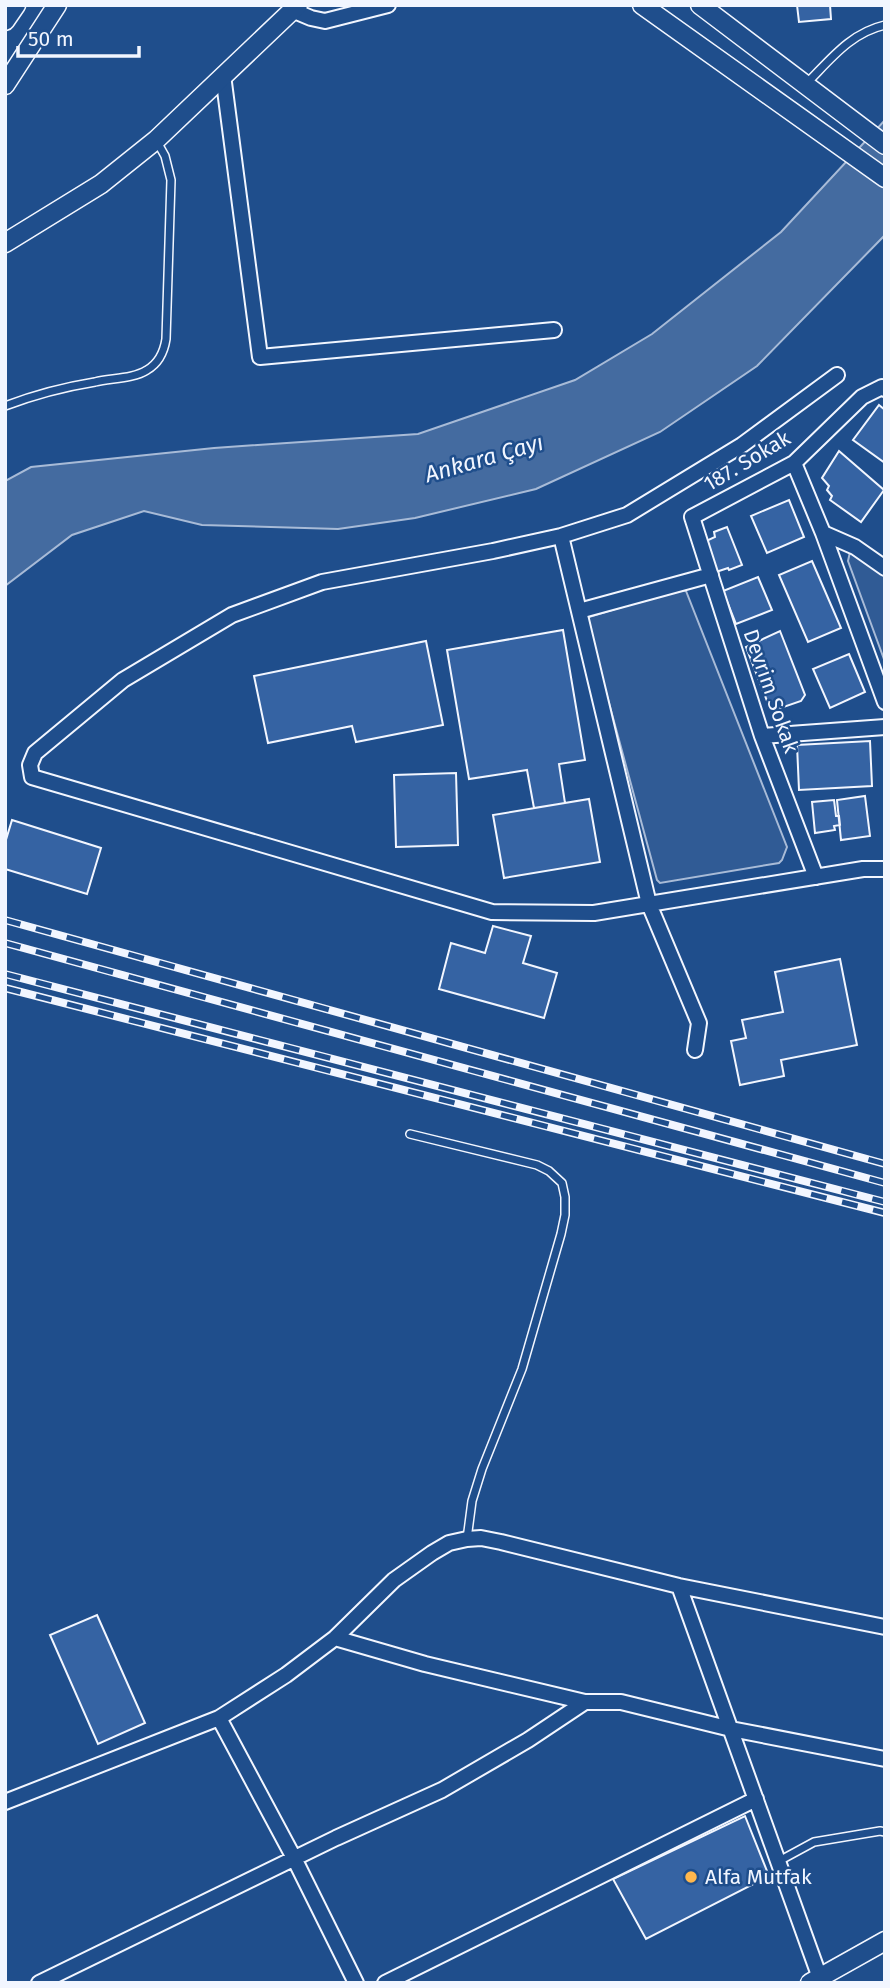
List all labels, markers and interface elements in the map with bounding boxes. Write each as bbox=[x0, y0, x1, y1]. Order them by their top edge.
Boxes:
scale bar bbox=[18, 14, 138, 58]
text: 50 m bbox=[28, 26, 74, 52]
street label: 187. Sokak bbox=[699, 425, 795, 497]
water label: Ankara Çayı bbox=[421, 428, 546, 489]
street label: Devrim Sokak bbox=[738, 626, 804, 757]
place label: Alfa Mutfak bbox=[705, 1864, 812, 1890]
marker: Alfa Mutfak bbox=[683, 1869, 699, 1885]

